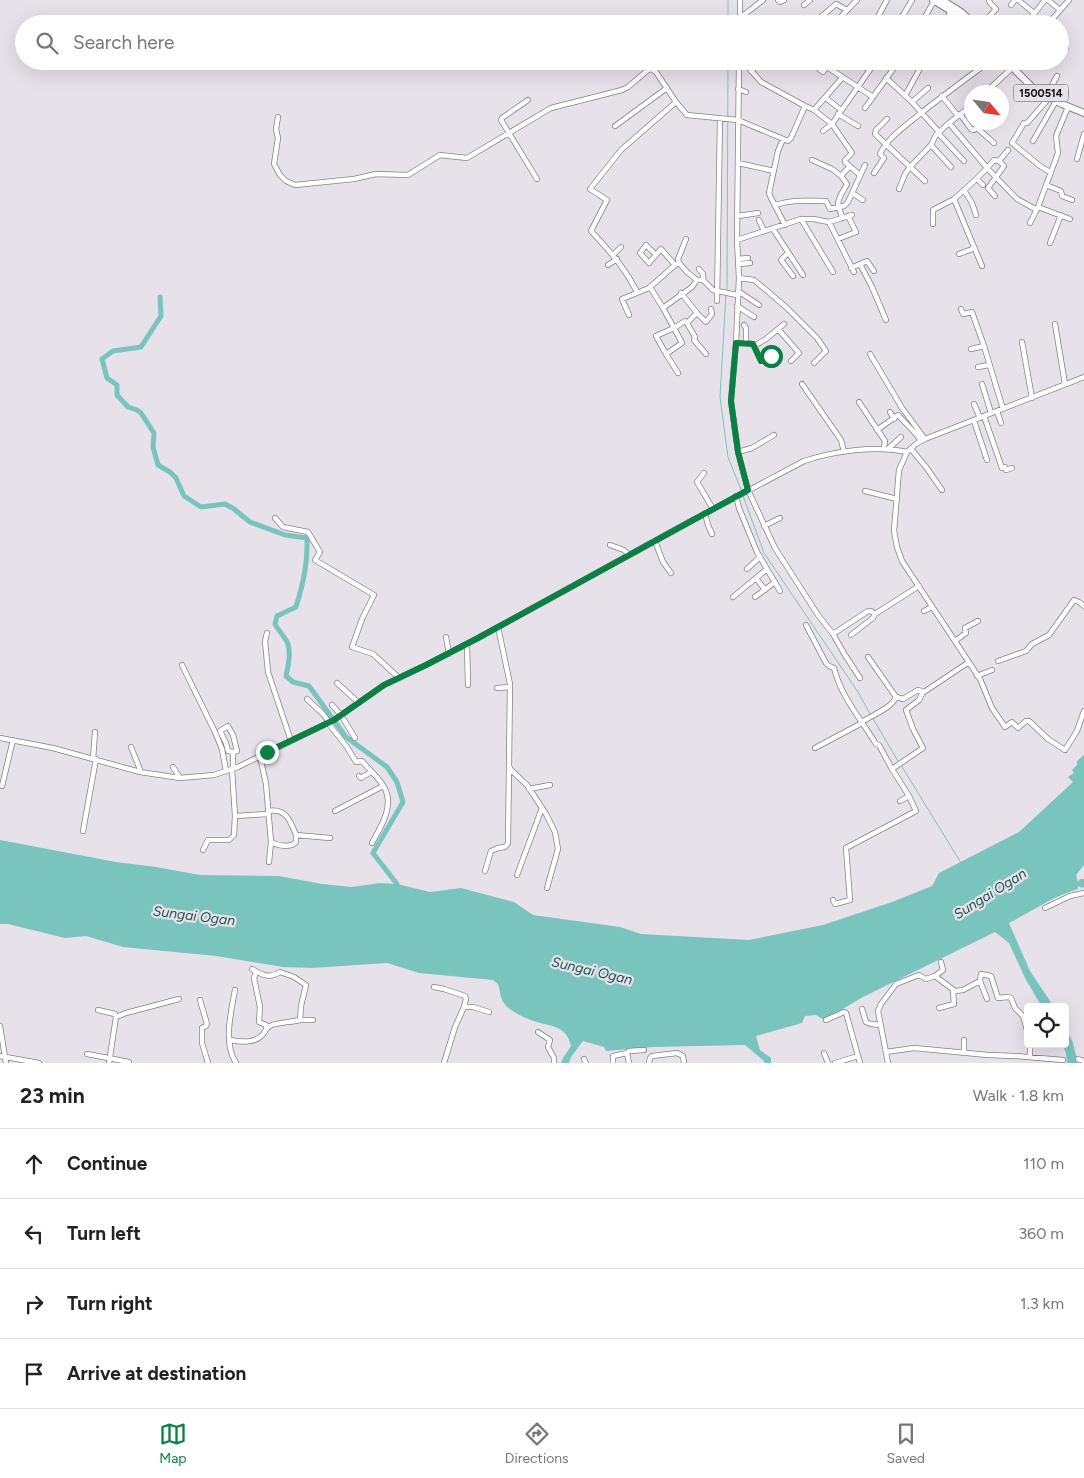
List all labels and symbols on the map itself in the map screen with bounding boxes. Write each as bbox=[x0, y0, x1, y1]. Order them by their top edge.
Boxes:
north arrow bbox=[964, 85, 1009, 130]
road number: 1500514 bbox=[1014, 85, 1068, 102]
route start bbox=[760, 345, 783, 368]
route end bbox=[256, 741, 279, 764]
water label: Sungai Ogan bbox=[951, 865, 1030, 923]
water label: Sungai Ogan bbox=[152, 903, 236, 929]
water label: Sungai Ogan bbox=[550, 953, 634, 989]

